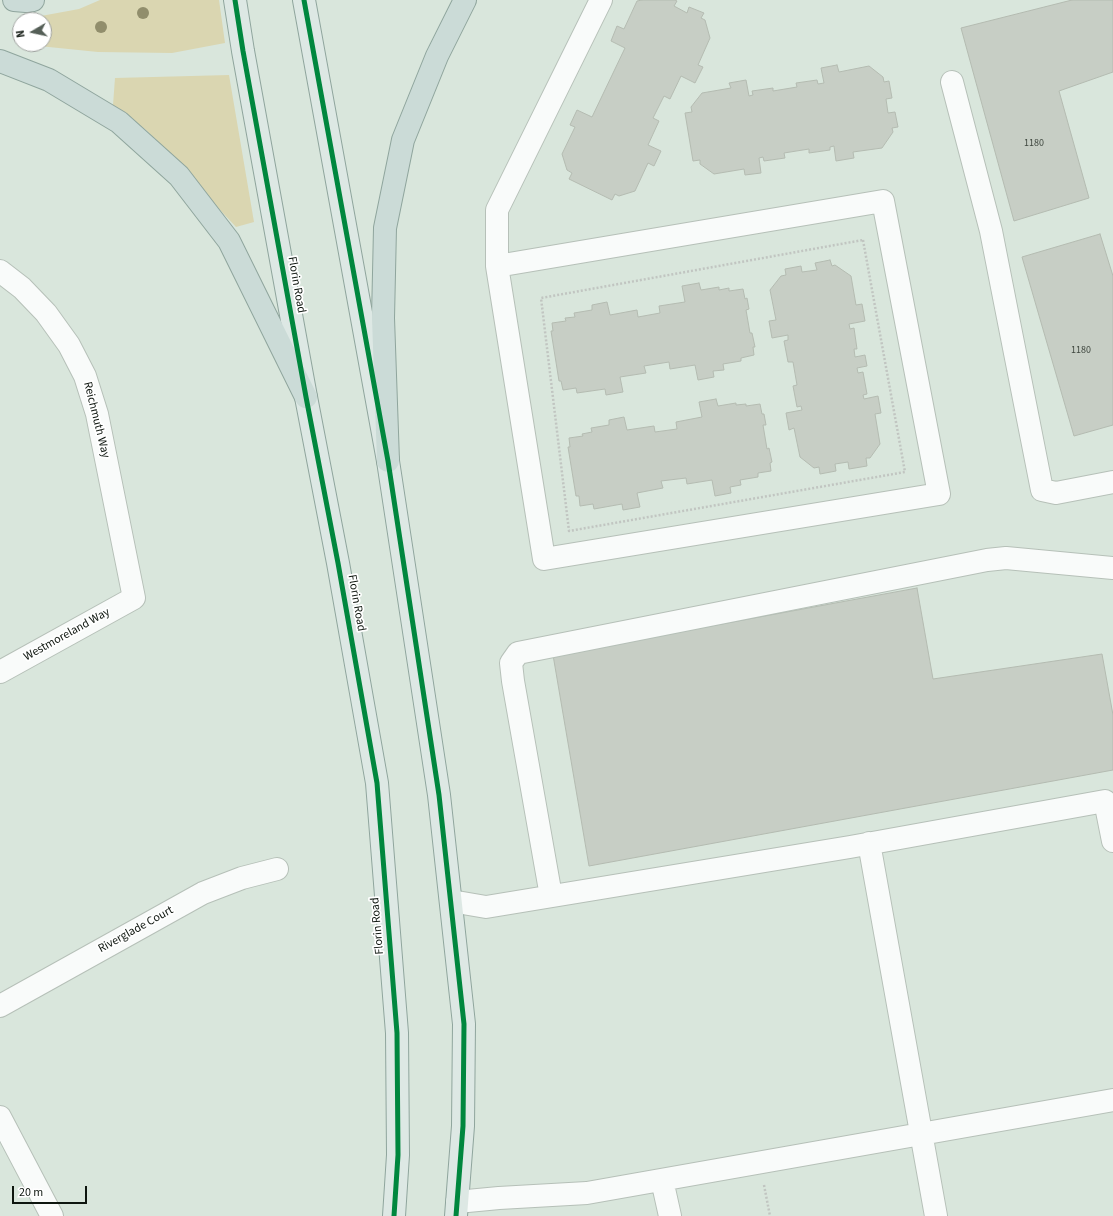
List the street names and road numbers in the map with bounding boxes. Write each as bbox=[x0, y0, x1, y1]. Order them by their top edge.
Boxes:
street label: Florin Road bbox=[284, 256, 308, 314]
street label: Reichmuth Way bbox=[80, 380, 112, 460]
street label: Florin Road bbox=[344, 574, 368, 632]
street label: Westmoreland Way bbox=[21, 605, 113, 665]
street label: Florin Road bbox=[368, 897, 388, 955]
street label: Riverglade Court bbox=[96, 903, 176, 957]

